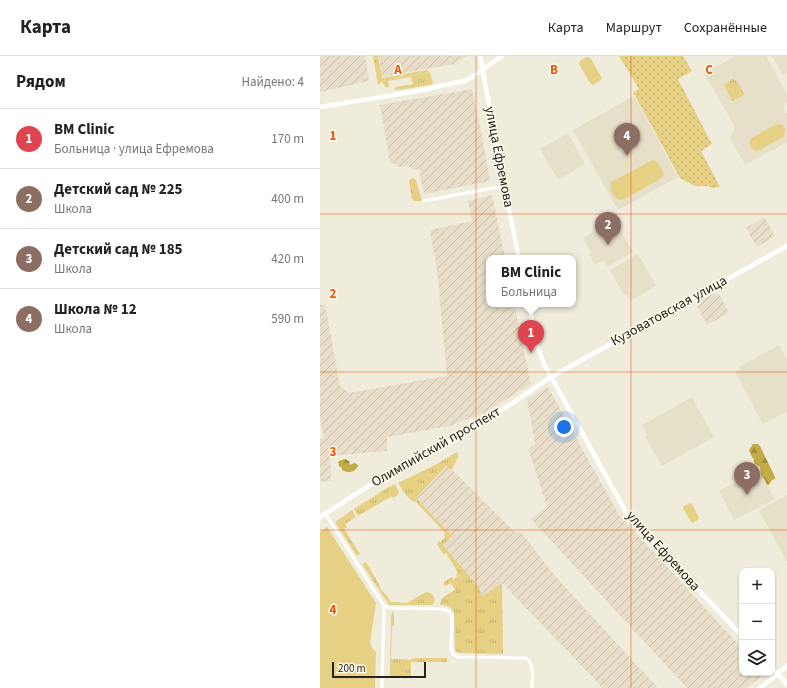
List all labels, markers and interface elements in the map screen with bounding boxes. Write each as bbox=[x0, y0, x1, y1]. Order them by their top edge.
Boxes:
text: Карта bbox=[20, 14, 71, 41]
text: Карта bbox=[548, 18, 584, 38]
text: Маршрут bbox=[606, 18, 662, 38]
text: Сохранённые bbox=[684, 18, 767, 38]
text: A bbox=[393, 61, 402, 79]
text: B bbox=[550, 61, 558, 79]
text: C bbox=[705, 61, 713, 79]
text: Рядом bbox=[16, 70, 66, 94]
text: Найдено: 4 bbox=[242, 73, 304, 91]
street label: улица Ефремова bbox=[479, 105, 519, 209]
text: BM Clinic bbox=[54, 119, 114, 140]
pin: 4 bbox=[614, 123, 640, 156]
text: 1 bbox=[330, 127, 337, 145]
text: 1 bbox=[26, 130, 32, 148]
text: 170 m bbox=[271, 130, 304, 148]
text: Больница · улица Ефремова bbox=[54, 140, 214, 158]
text: Детский сад № 225 bbox=[54, 179, 183, 200]
text: 2 bbox=[26, 190, 32, 208]
text: 400 m bbox=[271, 190, 304, 208]
text: Школа bbox=[54, 200, 92, 218]
pin: 2 bbox=[595, 212, 621, 245]
text: Детский сад № 185 bbox=[54, 239, 183, 260]
text: 3 bbox=[26, 250, 32, 268]
text: 420 m bbox=[271, 250, 304, 268]
popup bbox=[486, 255, 576, 307]
text: Школа bbox=[54, 260, 92, 278]
text: BM Clinic bbox=[501, 262, 561, 283]
street label: Кузоватовская улица bbox=[607, 271, 731, 351]
text: Больница bbox=[501, 283, 557, 301]
text: 2 bbox=[330, 285, 337, 303]
text: Школа № 12 bbox=[54, 299, 137, 320]
text: 4 bbox=[26, 310, 32, 328]
text: 590 m bbox=[271, 310, 304, 328]
text: Школа bbox=[54, 320, 92, 338]
pin: 1 bbox=[518, 320, 544, 353]
street label: Олимпийский проспект bbox=[368, 402, 505, 492]
your location bbox=[554, 417, 574, 437]
text: 3 bbox=[330, 443, 337, 461]
pin: 3 bbox=[734, 462, 760, 495]
street label: улица Ефремова bbox=[621, 506, 705, 596]
map controls bbox=[739, 568, 775, 676]
button: + bbox=[739, 568, 775, 604]
text: 4 bbox=[330, 601, 337, 619]
button: − bbox=[739, 604, 775, 640]
button: layers bbox=[739, 640, 775, 676]
scale bar bbox=[332, 660, 426, 679]
text: 200 m bbox=[338, 661, 366, 676]

